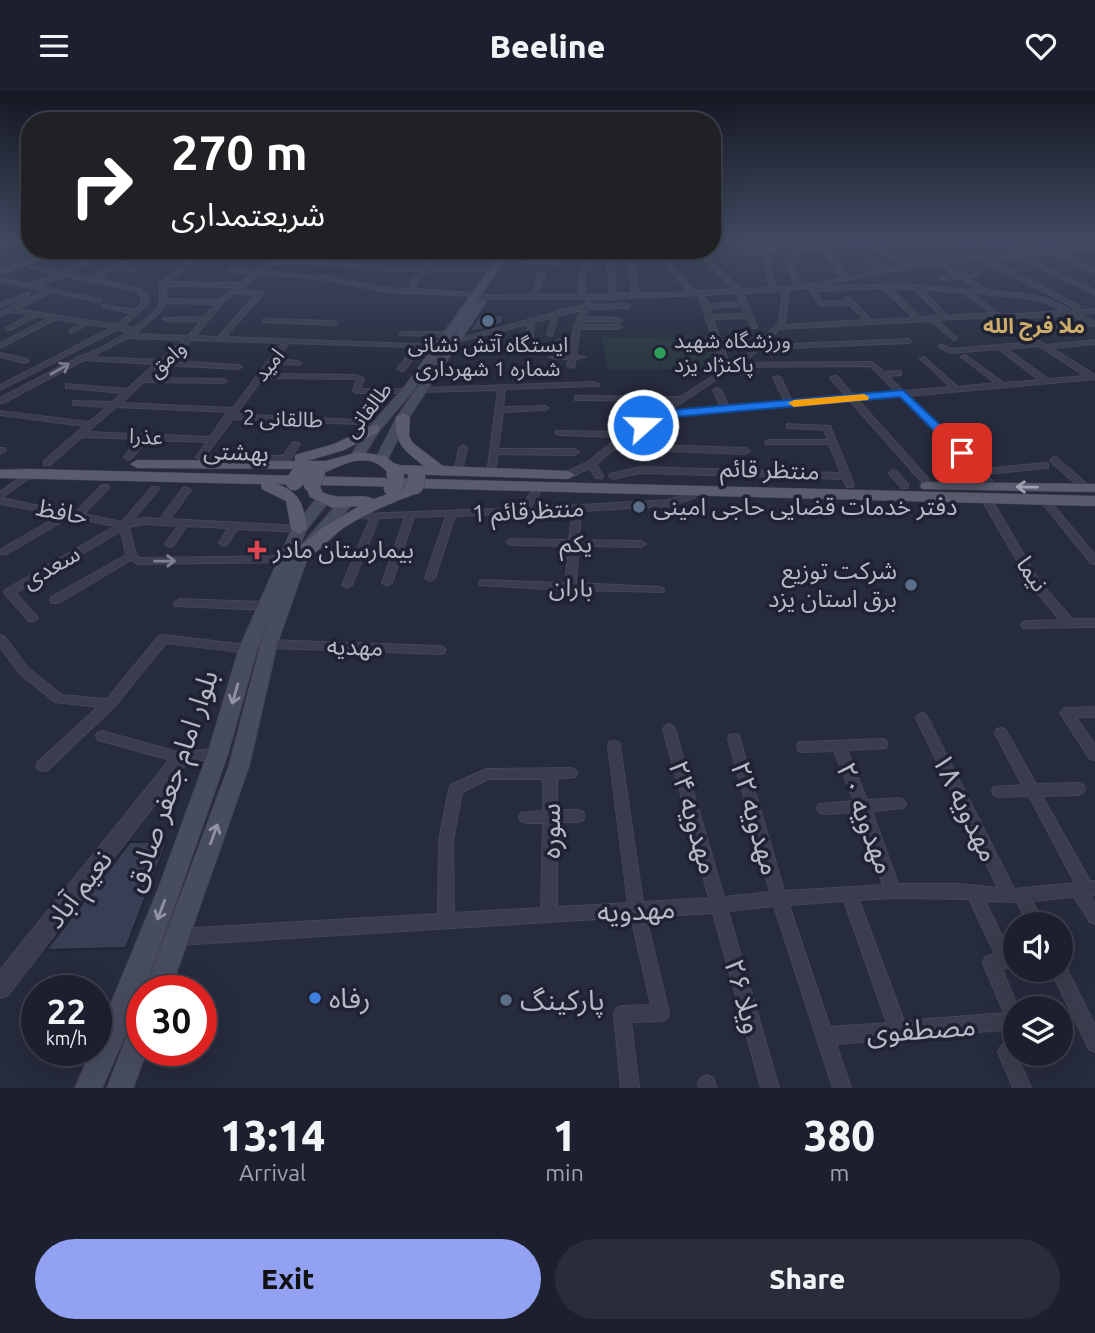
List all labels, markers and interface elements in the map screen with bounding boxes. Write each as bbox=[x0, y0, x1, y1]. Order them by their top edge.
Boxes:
icon: menu bbox=[35, 27, 73, 65]
icon: heart bbox=[1022, 27, 1060, 65]
text: Beeline bbox=[490, 28, 605, 64]
text: 270 m bbox=[171, 124, 308, 179]
icon: right bbox=[56, 140, 147, 231]
text: شریعتمداری bbox=[171, 196, 325, 232]
marker: ایستگاه آتش نشانی شماره 1 شهرداری bbox=[480, 313, 496, 329]
district label: ملا فرج الله bbox=[983, 313, 1085, 341]
place label: ورزشگاه شهید پاکنژاد یزد bbox=[674, 328, 791, 378]
place label: ایستگاه آتش نشانی شماره 1 شهرداری bbox=[408, 332, 568, 381]
street label: وامق bbox=[143, 335, 191, 383]
street label: امید bbox=[248, 343, 289, 386]
marker: ورزشگاه شهید پاکنژاد یزد bbox=[652, 345, 668, 361]
one-way arrow bbox=[50, 362, 70, 376]
street label: طالقانی bbox=[338, 377, 397, 442]
position arrow bbox=[606, 388, 680, 462]
street label: طالقانی 2 bbox=[243, 405, 323, 432]
street label: عذرا bbox=[128, 423, 164, 450]
pin bbox=[932, 423, 992, 483]
icon: arrive bbox=[943, 434, 981, 472]
street label: بهشتی bbox=[203, 437, 269, 466]
street label: منتظر قائم bbox=[720, 454, 820, 489]
one-way arrow bbox=[1016, 480, 1039, 494]
street label: حافظ bbox=[34, 493, 90, 530]
place label: دفتر خدمات قضایی حاجی امینی bbox=[653, 493, 957, 521]
street label: منتظرقائم 1 bbox=[471, 494, 585, 531]
marker: دفتر خدمات قضایی حاجی امینی bbox=[631, 499, 647, 515]
street label: یکم bbox=[559, 530, 593, 561]
place label: بیمارستان مادر bbox=[272, 536, 414, 564]
street label: سعدی bbox=[17, 539, 85, 595]
marker: بیمارستان مادر bbox=[247, 540, 267, 560]
street label: نیما bbox=[1011, 551, 1054, 596]
one-way arrow bbox=[154, 554, 177, 568]
place label: شرکت توزیع برق استان یزد bbox=[768, 557, 897, 613]
street label: باران bbox=[549, 573, 593, 603]
marker: شرکت توزیع برق استان یزد bbox=[903, 577, 919, 593]
street label: مهديه bbox=[326, 632, 384, 661]
street label: بلوار امام جعفر صادق bbox=[118, 666, 229, 898]
one-way arrow bbox=[228, 683, 241, 705]
street label: مهدویه ۱۸ bbox=[925, 748, 1006, 867]
street label: مهدویه ۲۴ bbox=[662, 756, 725, 878]
street label: مهدویه ۲۲ bbox=[724, 757, 787, 879]
street label: مهدویه ۲۰ bbox=[829, 758, 902, 879]
street label: سوره bbox=[534, 803, 567, 859]
one-way arrow bbox=[209, 824, 221, 846]
street label: نعیم آباد bbox=[38, 844, 123, 938]
street label: مهدویه bbox=[596, 892, 676, 929]
one-way arrow bbox=[154, 898, 167, 920]
map controls bbox=[1003, 912, 1073, 1066]
button: sound bbox=[1003, 912, 1073, 982]
street label: ویلا ۲۶ bbox=[717, 955, 770, 1037]
speed limit sign: 30 bbox=[126, 975, 217, 1066]
place label: رفاه bbox=[329, 982, 370, 1015]
place label: پارکینگ bbox=[520, 984, 605, 1018]
marker: رفاه bbox=[307, 990, 323, 1006]
text: 22 bbox=[47, 991, 86, 1031]
marker: پارکینگ bbox=[498, 992, 514, 1008]
button: layers bbox=[1003, 996, 1073, 1066]
street label: مصطفوی bbox=[865, 1009, 977, 1050]
text: km/h bbox=[46, 1028, 87, 1048]
text: 13:14 bbox=[220, 1112, 325, 1159]
text: 1 bbox=[553, 1112, 576, 1159]
text: 380 bbox=[804, 1112, 875, 1159]
text: Arrival bbox=[239, 1160, 306, 1185]
text: min bbox=[545, 1160, 584, 1185]
text: m bbox=[829, 1160, 849, 1185]
button: Exit bbox=[35, 1239, 541, 1319]
button: Share bbox=[555, 1239, 1060, 1319]

